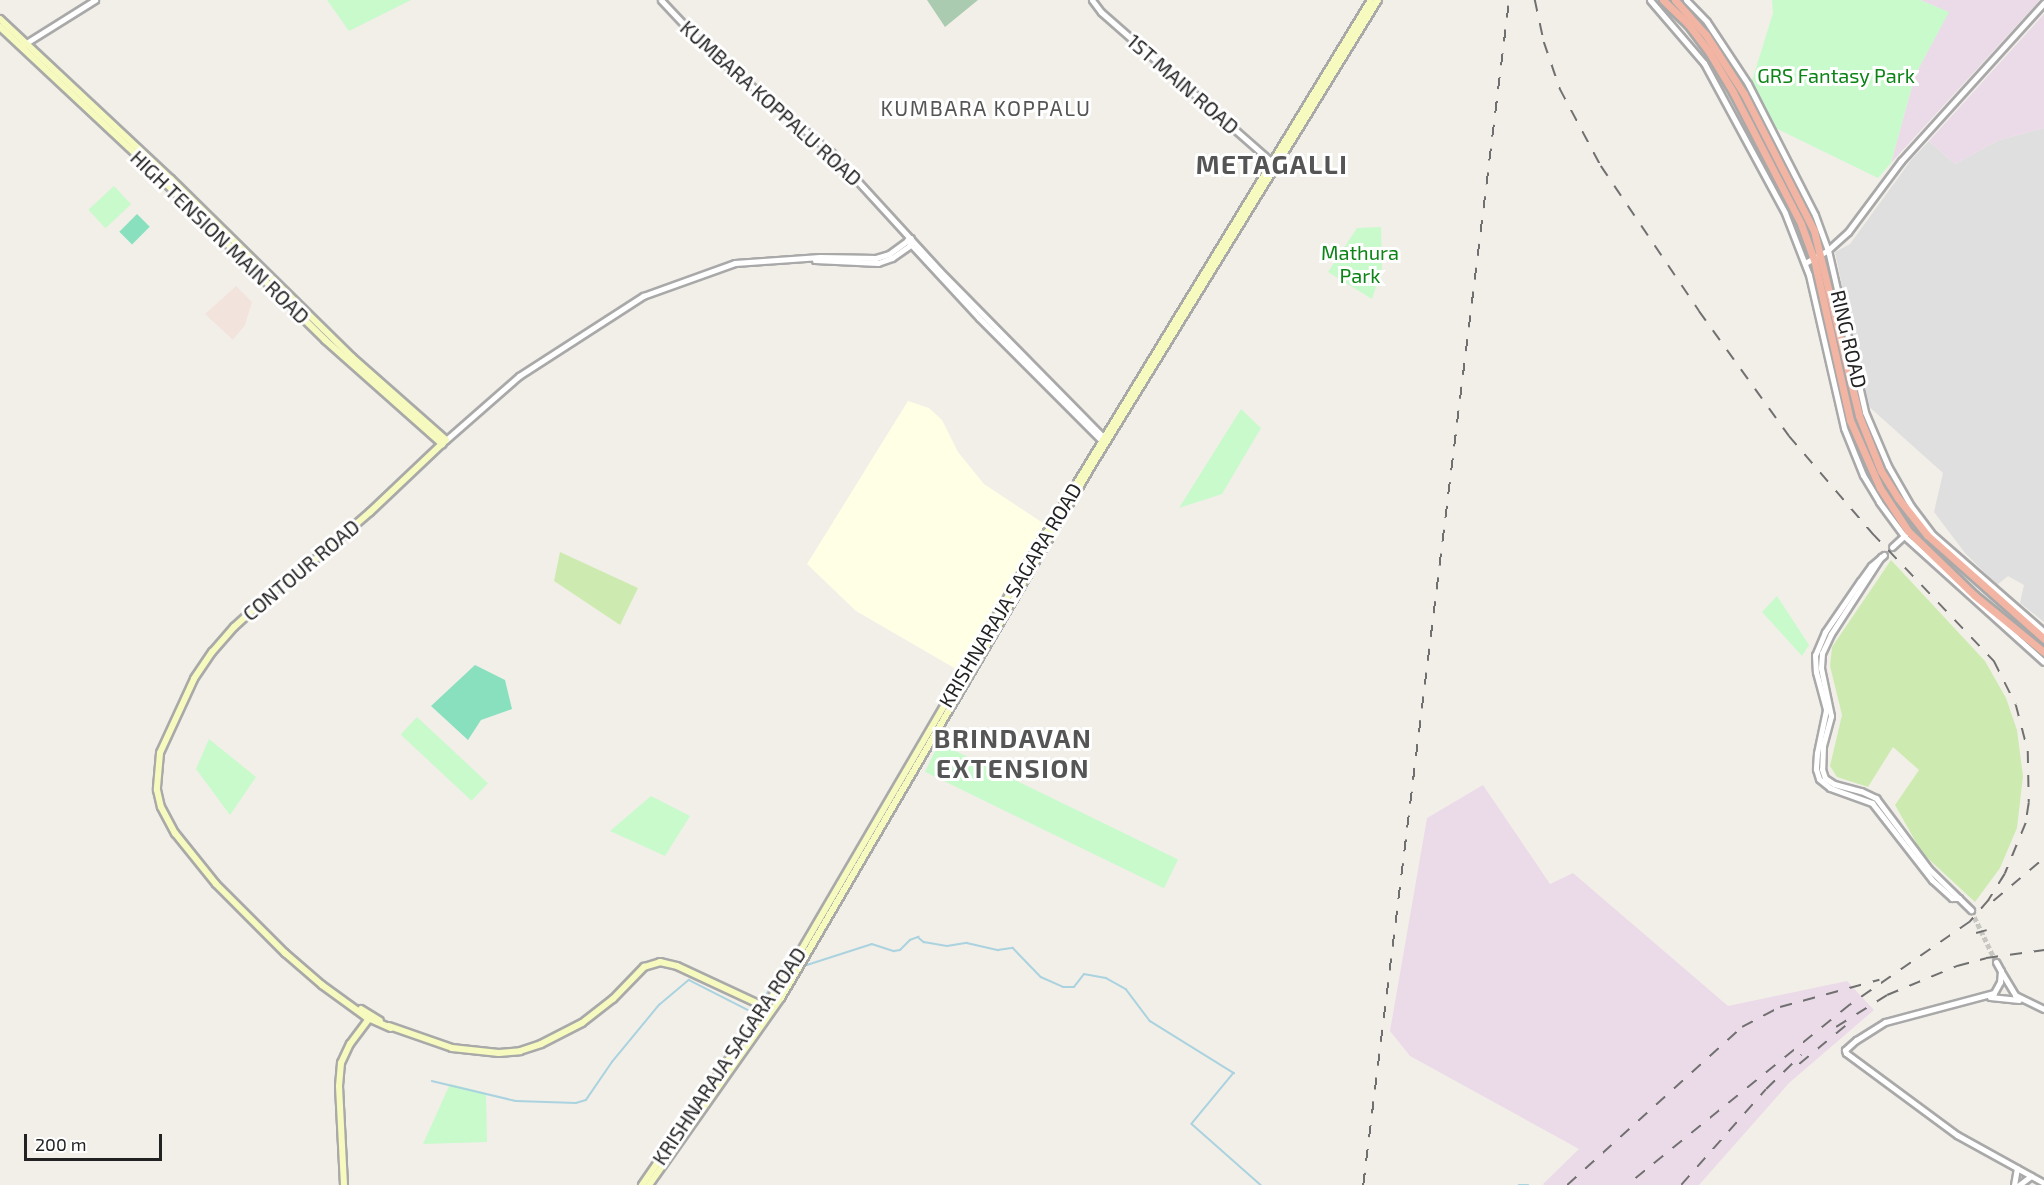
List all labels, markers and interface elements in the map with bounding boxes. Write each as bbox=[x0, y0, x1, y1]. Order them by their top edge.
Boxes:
street label: KUMBARA KOPPALU ROAD bbox=[675, 15, 867, 191]
street label: 1ST MAIN ROAD bbox=[1122, 29, 1244, 139]
park label: GRS Fantasy Park bbox=[1757, 63, 1915, 87]
district label: KUMBARA KOPPALU bbox=[880, 95, 1092, 121]
street label: HIGH TENSION MAIN ROAD bbox=[126, 145, 314, 329]
district label: METAGALLI bbox=[1196, 148, 1348, 180]
park label: Mathura Park bbox=[1321, 240, 1399, 287]
street label: RING ROAD bbox=[1826, 288, 1872, 390]
street label: KRISHNARAJA SAGARA ROAD bbox=[933, 478, 1087, 712]
street label: CONTOUR ROAD bbox=[238, 514, 364, 626]
district label: BRINDAVAN EXTENSION bbox=[934, 722, 1092, 784]
street label: KRISHNARAJA SAGARA ROAD bbox=[647, 942, 811, 1170]
scale bar bbox=[27, 1122, 165, 1160]
text: 200 m bbox=[35, 1133, 87, 1155]

